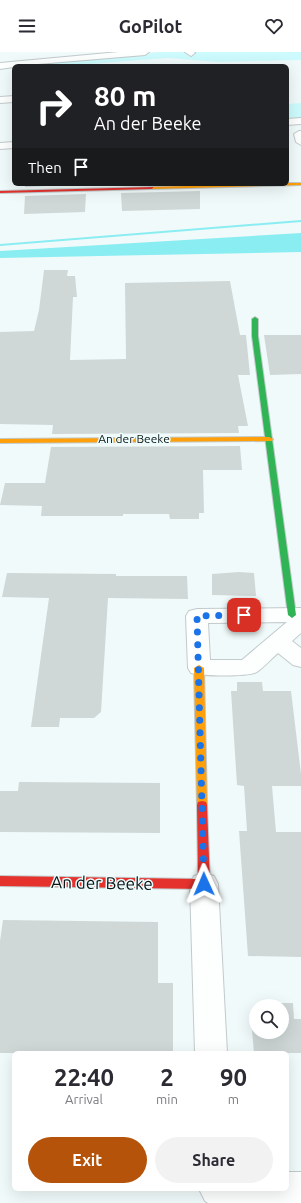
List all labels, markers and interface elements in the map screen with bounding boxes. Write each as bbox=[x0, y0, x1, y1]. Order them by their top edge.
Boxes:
icon: menu bbox=[16, 15, 38, 37]
icon: heart bbox=[263, 15, 285, 37]
text: GoPilot bbox=[119, 16, 182, 36]
icon: right bbox=[28, 80, 80, 132]
text: 80 m bbox=[94, 80, 156, 111]
text: An der Beeke bbox=[94, 113, 202, 133]
icon: arrive bbox=[70, 156, 92, 178]
text: Then bbox=[28, 159, 62, 176]
street label: An der Beeke bbox=[98, 432, 170, 445]
pin bbox=[227, 598, 261, 632]
icon: arrive bbox=[233, 604, 255, 626]
position arrow bbox=[183, 863, 225, 905]
street label: An der Beeke bbox=[51, 872, 153, 893]
map controls bbox=[249, 999, 289, 1039]
button: search bbox=[249, 999, 289, 1039]
text: 22:40 bbox=[54, 1064, 114, 1091]
text: 2 bbox=[160, 1064, 174, 1091]
text: 90 bbox=[220, 1064, 247, 1091]
text: Arrival bbox=[65, 1092, 103, 1106]
text: min bbox=[156, 1092, 178, 1106]
text: m bbox=[228, 1092, 239, 1106]
button: Exit bbox=[28, 1137, 147, 1183]
button: Share bbox=[155, 1137, 273, 1183]

